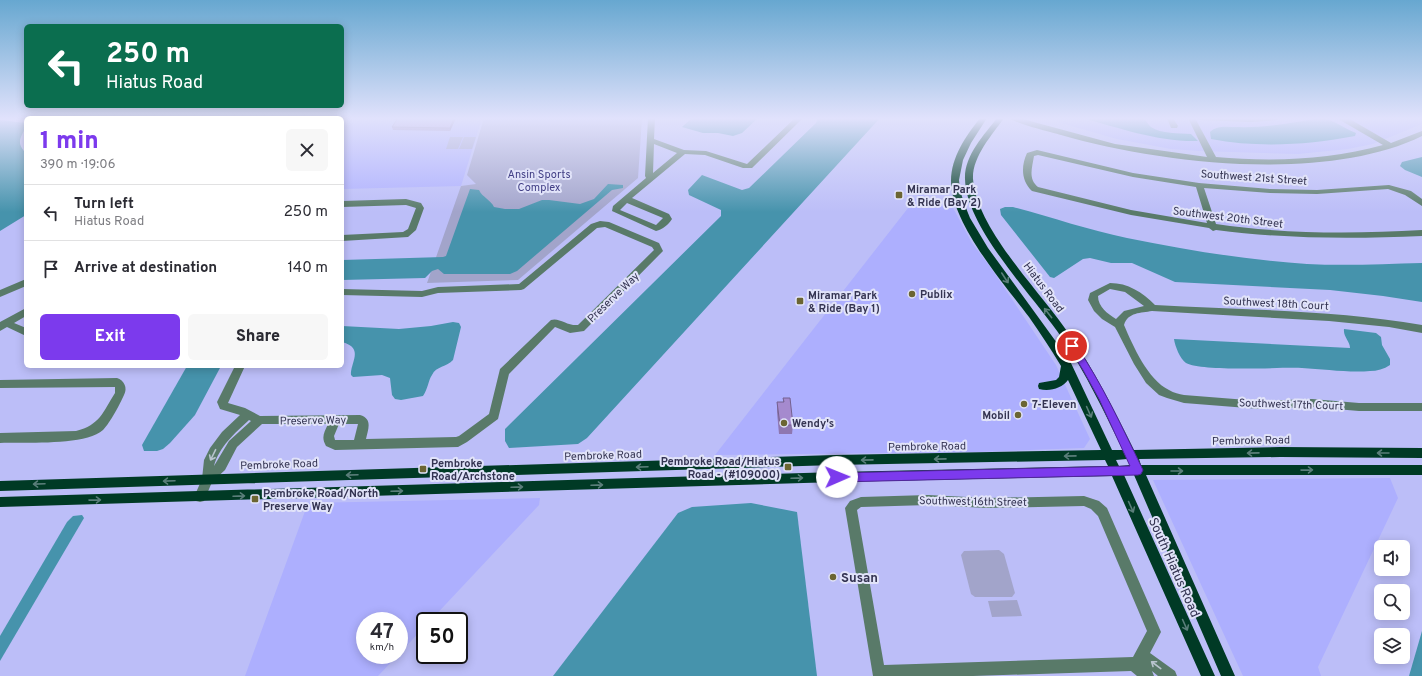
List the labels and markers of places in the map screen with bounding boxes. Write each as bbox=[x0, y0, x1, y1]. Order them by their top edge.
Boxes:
place label: Miramar Park & Ride (Bay 2) bbox=[907, 183, 981, 210]
marker: Miramar Park & Ride (Bay 2) bbox=[894, 190, 904, 200]
place label: Publix bbox=[920, 288, 953, 302]
place label: Miramar Park & Ride (Bay 1) bbox=[808, 289, 880, 316]
marker: Publix bbox=[907, 289, 917, 299]
marker: Miramar Park & Ride (Bay 1) bbox=[795, 296, 805, 306]
pin bbox=[1055, 329, 1089, 363]
place label: 7-Eleven bbox=[1032, 398, 1076, 412]
marker: 7-Eleven bbox=[1019, 399, 1029, 409]
place label: Mobil bbox=[982, 409, 1010, 423]
marker: Mobil bbox=[1013, 410, 1023, 420]
place label: Wendy's bbox=[792, 417, 834, 431]
marker: Wendy's bbox=[779, 418, 789, 428]
place label: Pembroke Road/Hiatus Road - (#109000) bbox=[661, 455, 780, 482]
place label: Pembroke Road/Archstone bbox=[431, 457, 515, 484]
marker: Pembroke Road/Hiatus Road - (#109000) bbox=[783, 462, 793, 472]
marker: Pembroke Road/Archstone bbox=[418, 464, 428, 474]
place label: Pembroke Road/North Preserve Way bbox=[263, 487, 378, 514]
marker: Pembroke Road/North Preserve Way bbox=[250, 494, 260, 504]
place label: Susan bbox=[841, 571, 878, 587]
marker: Susan bbox=[828, 572, 838, 582]

